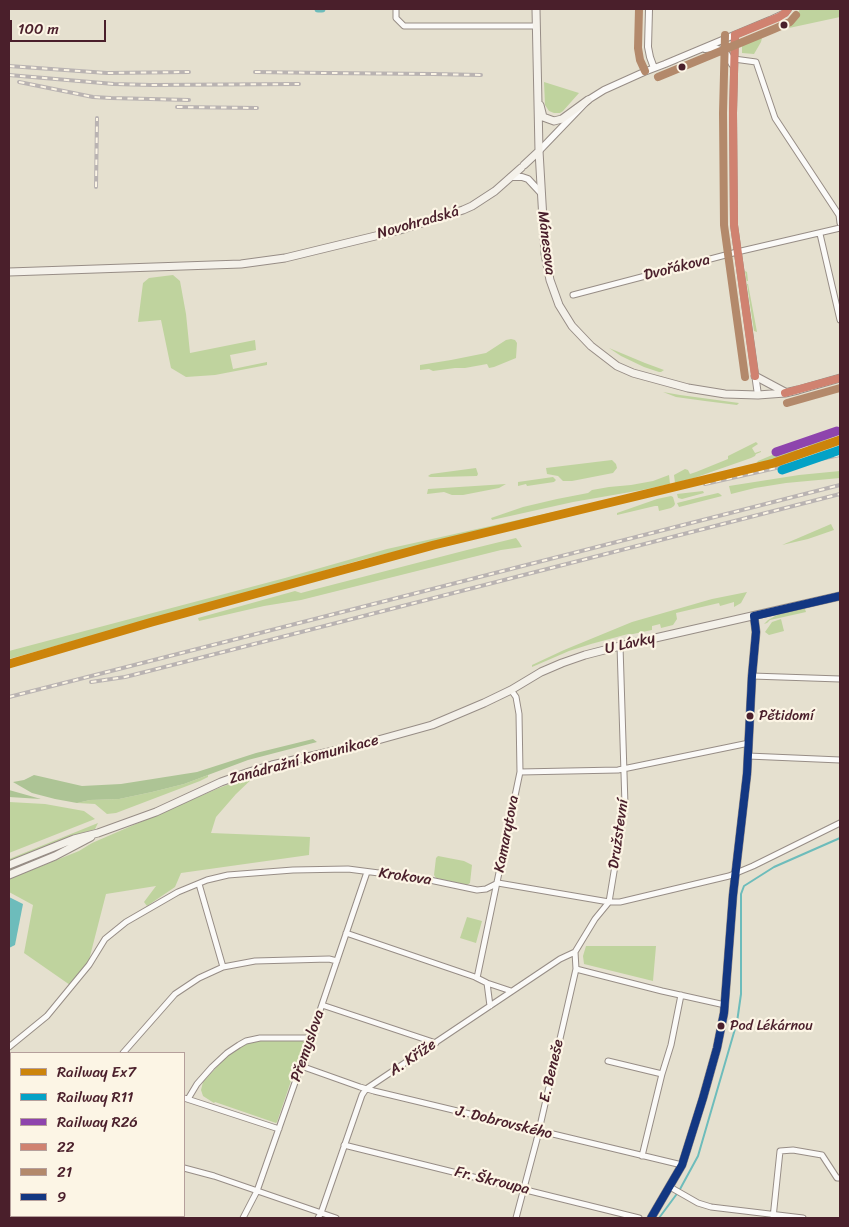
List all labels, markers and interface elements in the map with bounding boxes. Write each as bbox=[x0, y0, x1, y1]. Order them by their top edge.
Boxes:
scale bar bbox=[12, 10, 109, 42]
text: 100 m bbox=[18, 16, 59, 42]
unlabelled marker bbox=[779, 20, 789, 30]
unlabelled marker bbox=[677, 62, 687, 72]
street label: Novohradská bbox=[375, 203, 461, 243]
street label: Mánesova bbox=[533, 210, 559, 276]
street label: Dvořákova bbox=[642, 251, 712, 285]
street label: U Lávky bbox=[603, 630, 657, 658]
place label: Pětidomí bbox=[759, 708, 814, 724]
marker: Pětidomí bbox=[745, 711, 755, 721]
street label: Zanádražní komunikace bbox=[227, 731, 381, 789]
street label: Kamarytova bbox=[491, 794, 523, 874]
street label: Družstevní bbox=[605, 798, 633, 870]
street label: Krokova bbox=[378, 864, 432, 890]
street label: Přemyslova bbox=[287, 1008, 329, 1084]
place label: Pod Lékárnou bbox=[730, 1018, 813, 1034]
marker: Pod Lékárnou bbox=[716, 1021, 726, 1031]
street label: A. Kříže bbox=[386, 1036, 440, 1080]
street label: E. Beneše bbox=[536, 1038, 568, 1104]
legend bbox=[10, 1052, 185, 1217]
text: Railway Ex7 bbox=[57, 1059, 136, 1085]
text: Railway R11 bbox=[57, 1084, 134, 1110]
street label: J. Dobrovského bbox=[454, 1102, 554, 1144]
text: Railway R26 bbox=[57, 1109, 138, 1135]
text: 22 bbox=[57, 1134, 74, 1160]
text: 21 bbox=[57, 1159, 72, 1185]
street label: Fr. Škroupa bbox=[453, 1163, 531, 1199]
text: 9 bbox=[57, 1184, 66, 1210]

